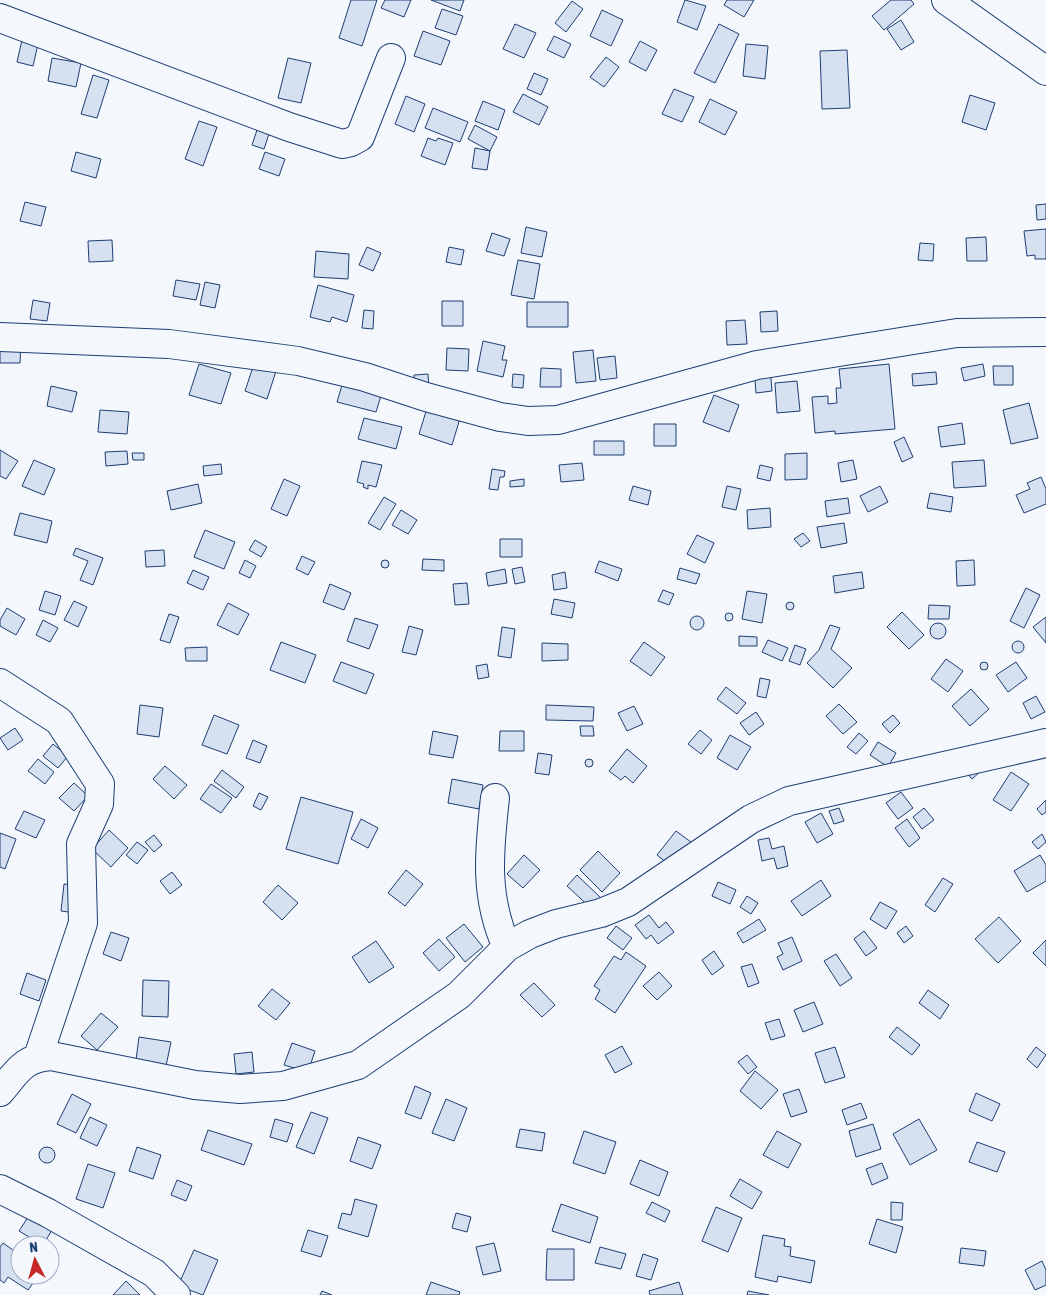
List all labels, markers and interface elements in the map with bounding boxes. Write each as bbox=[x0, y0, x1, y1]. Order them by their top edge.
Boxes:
north arrow bbox=[10, 1235, 60, 1285]
text: N bbox=[29, 1239, 39, 1255]

